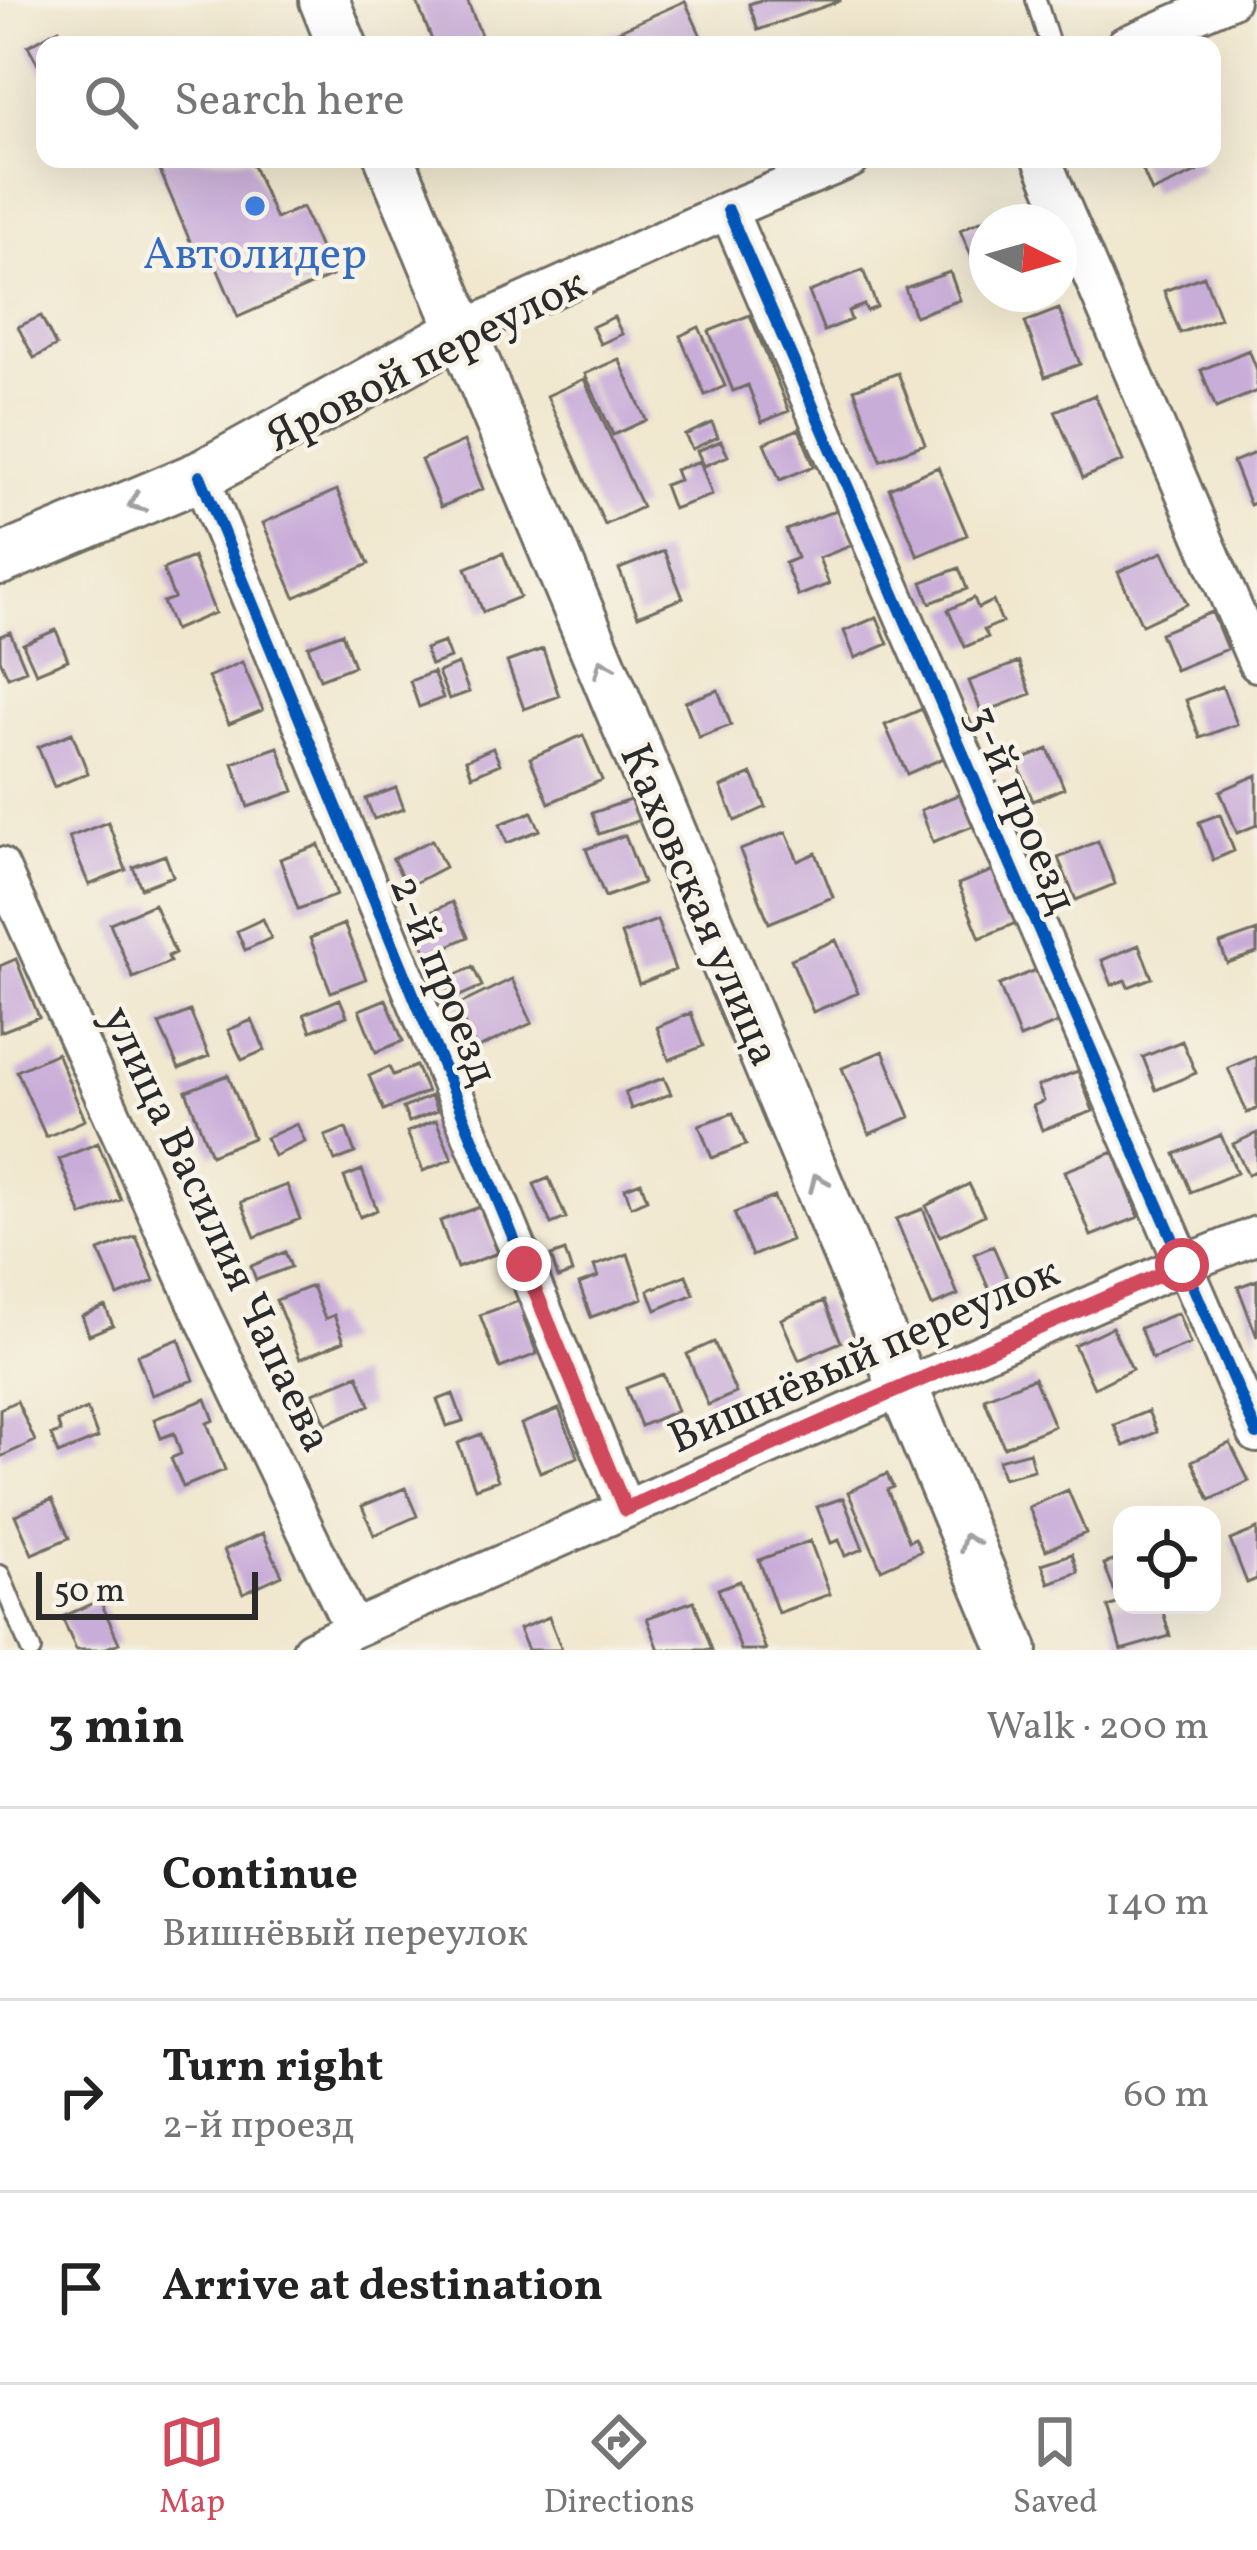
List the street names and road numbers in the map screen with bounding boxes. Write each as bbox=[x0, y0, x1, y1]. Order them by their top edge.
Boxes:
street label: Яровой переулок bbox=[256, 254, 598, 470]
street label: 3-й проезд bbox=[948, 696, 1092, 924]
street label: Каховская улица bbox=[602, 735, 794, 1077]
street label: 2-й проезд bbox=[371, 866, 513, 1095]
street label: улица Василия Чапаева bbox=[84, 996, 346, 1463]
street label: Вишнёвый переулок bbox=[659, 1242, 1071, 1472]

